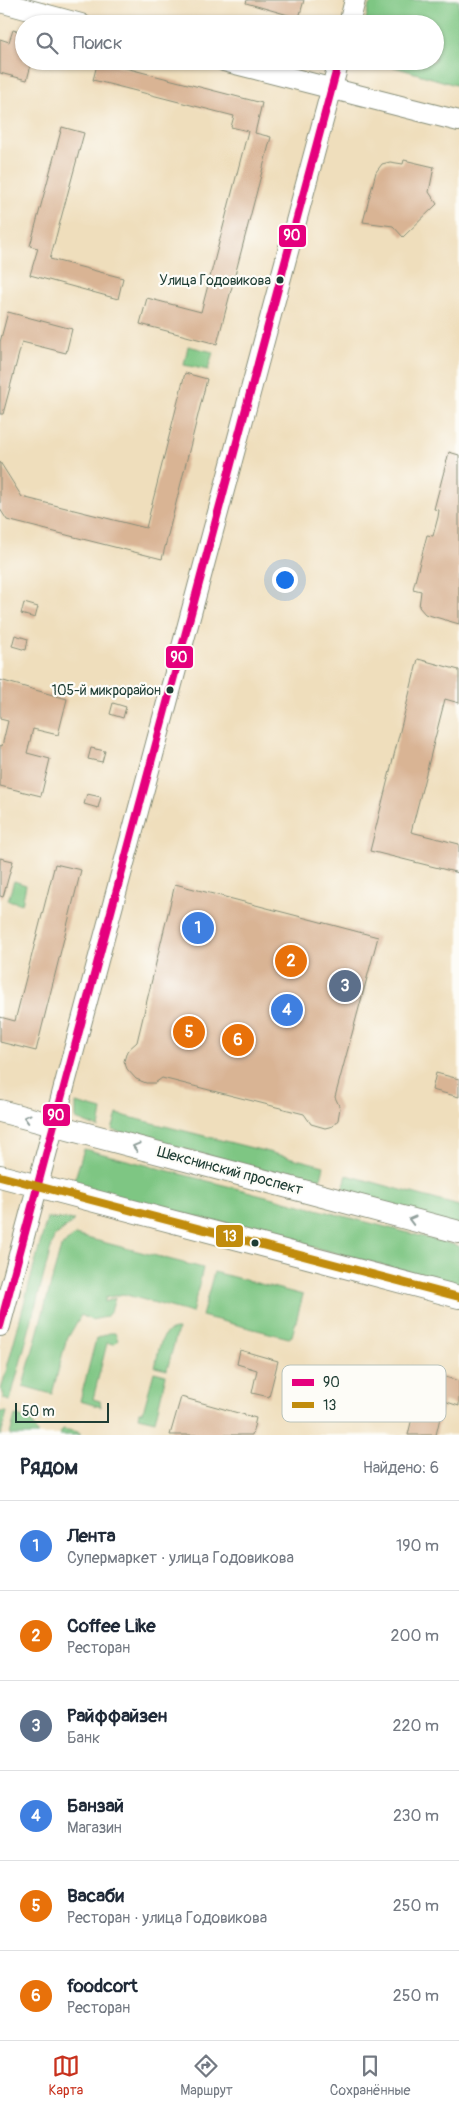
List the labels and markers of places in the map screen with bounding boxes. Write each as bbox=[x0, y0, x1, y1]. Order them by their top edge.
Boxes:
place label: Улица Годовикова bbox=[159, 272, 271, 289]
marker: Улица Годовикова bbox=[275, 275, 285, 285]
place label: 105-й микрорайон bbox=[52, 682, 161, 699]
marker: 105-й микрорайон bbox=[165, 685, 175, 695]
pin: 1 bbox=[182, 909, 214, 947]
pin: 2 bbox=[275, 942, 307, 980]
pin: 3 bbox=[329, 967, 361, 1005]
pin: 4 bbox=[271, 991, 303, 1029]
pin: 5 bbox=[173, 1013, 205, 1051]
pin: 6 bbox=[222, 1021, 254, 1059]
unlabelled marker bbox=[250, 1238, 260, 1248]

